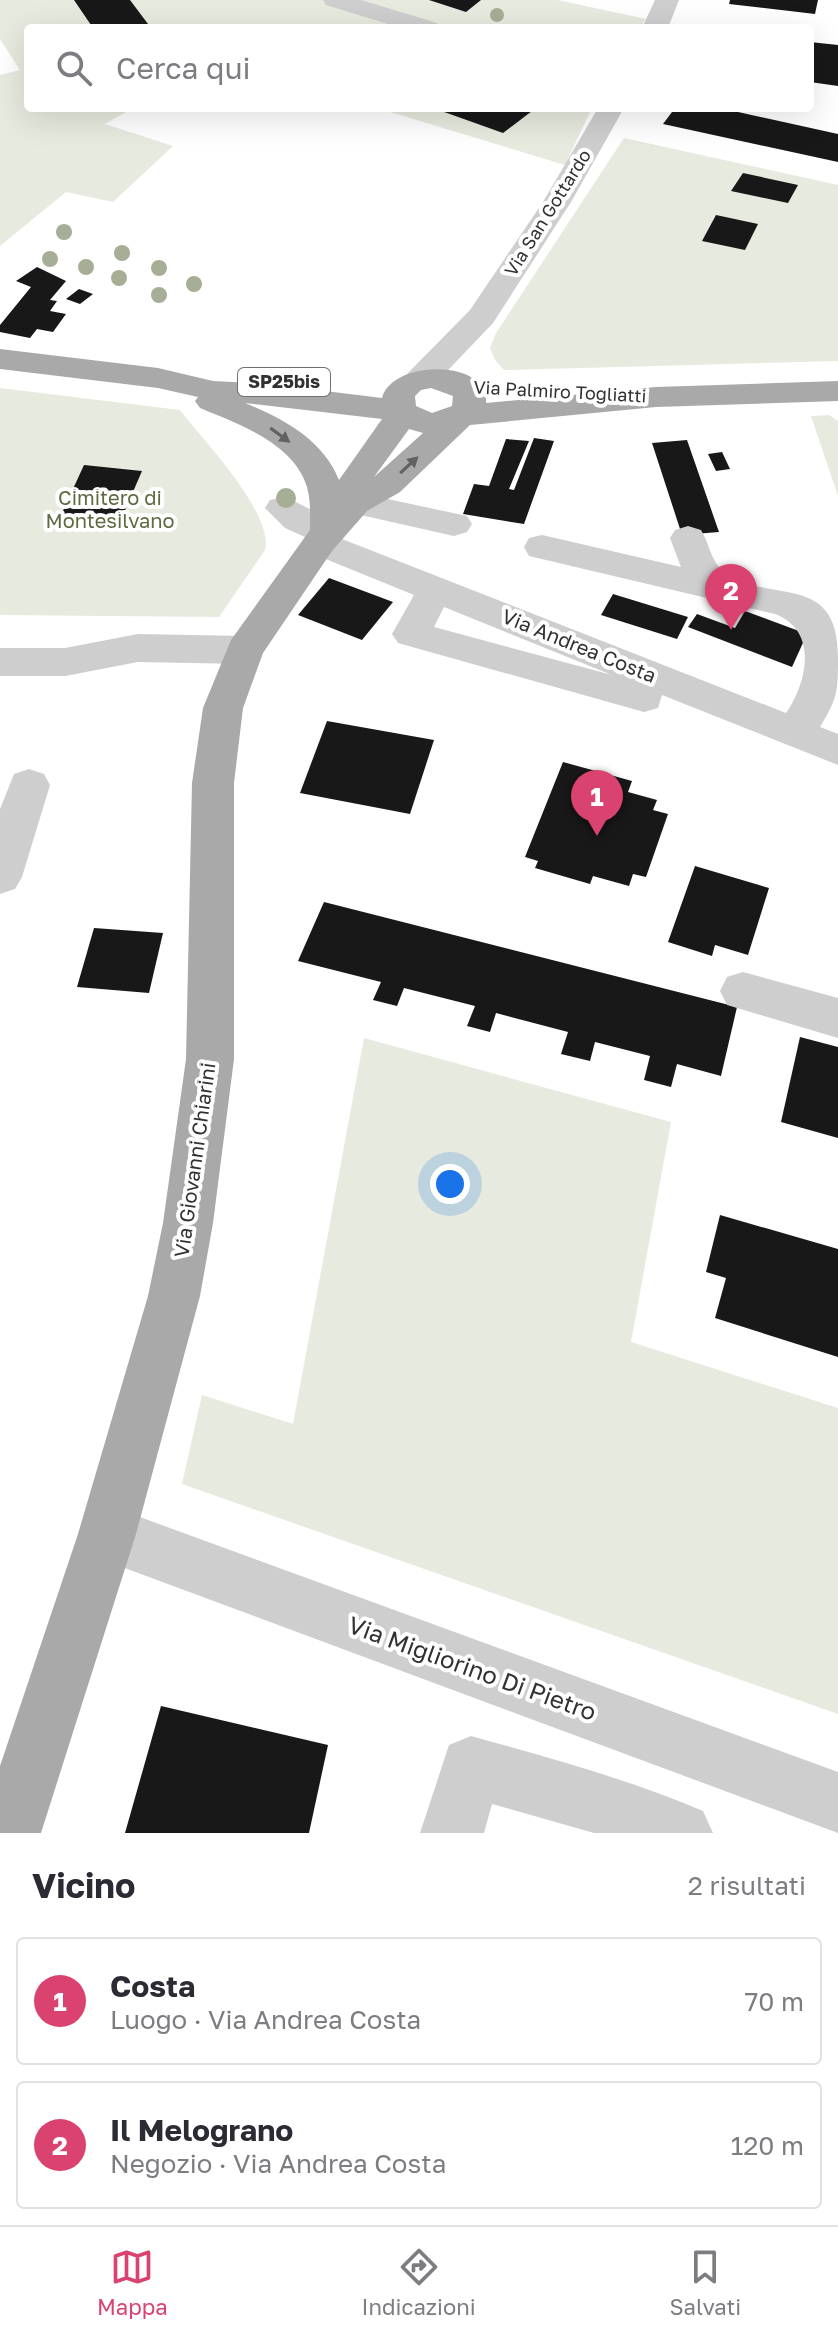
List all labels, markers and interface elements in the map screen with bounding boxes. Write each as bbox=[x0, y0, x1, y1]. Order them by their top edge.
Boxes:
search box bbox=[24, 24, 814, 112]
icon: search bbox=[52, 46, 96, 90]
text: Cerca qui bbox=[116, 50, 251, 86]
street label: Via San Gottardo bbox=[499, 145, 595, 280]
road number: SP25bis bbox=[238, 368, 330, 396]
street label: Via Palmiro Togliatti bbox=[473, 375, 647, 407]
one-way arrow bbox=[269, 427, 290, 442]
one-way arrow bbox=[400, 456, 419, 474]
park label: Cimitero di Montesilvano bbox=[45, 485, 175, 532]
pin: 2 bbox=[705, 564, 757, 630]
street label: Via Andrea Costa bbox=[499, 603, 660, 687]
pin: 1 bbox=[571, 770, 623, 836]
street label: Via Giovanni Chiarini bbox=[168, 1061, 220, 1259]
your location bbox=[430, 1164, 470, 1204]
street label: Via Migliorino Di Pietro bbox=[345, 1609, 600, 1726]
text: Vicino bbox=[32, 1865, 135, 1905]
text: 2 risultati bbox=[688, 1870, 806, 1901]
text: Costa bbox=[110, 1968, 195, 2004]
text: 1 bbox=[53, 1986, 67, 2017]
text: 70 m bbox=[745, 1986, 804, 2017]
text: Luogo · Via Andrea Costa bbox=[110, 2004, 421, 2035]
text: Il Melograno bbox=[110, 2112, 293, 2148]
text: 2 bbox=[52, 2130, 68, 2161]
text: 120 m bbox=[731, 2130, 804, 2161]
text: Negozio · Via Andrea Costa bbox=[110, 2148, 446, 2179]
tab: Mappa bbox=[97, 2245, 168, 2320]
tab: Indicazioni bbox=[362, 2245, 476, 2320]
tab: Salvati bbox=[669, 2245, 741, 2320]

